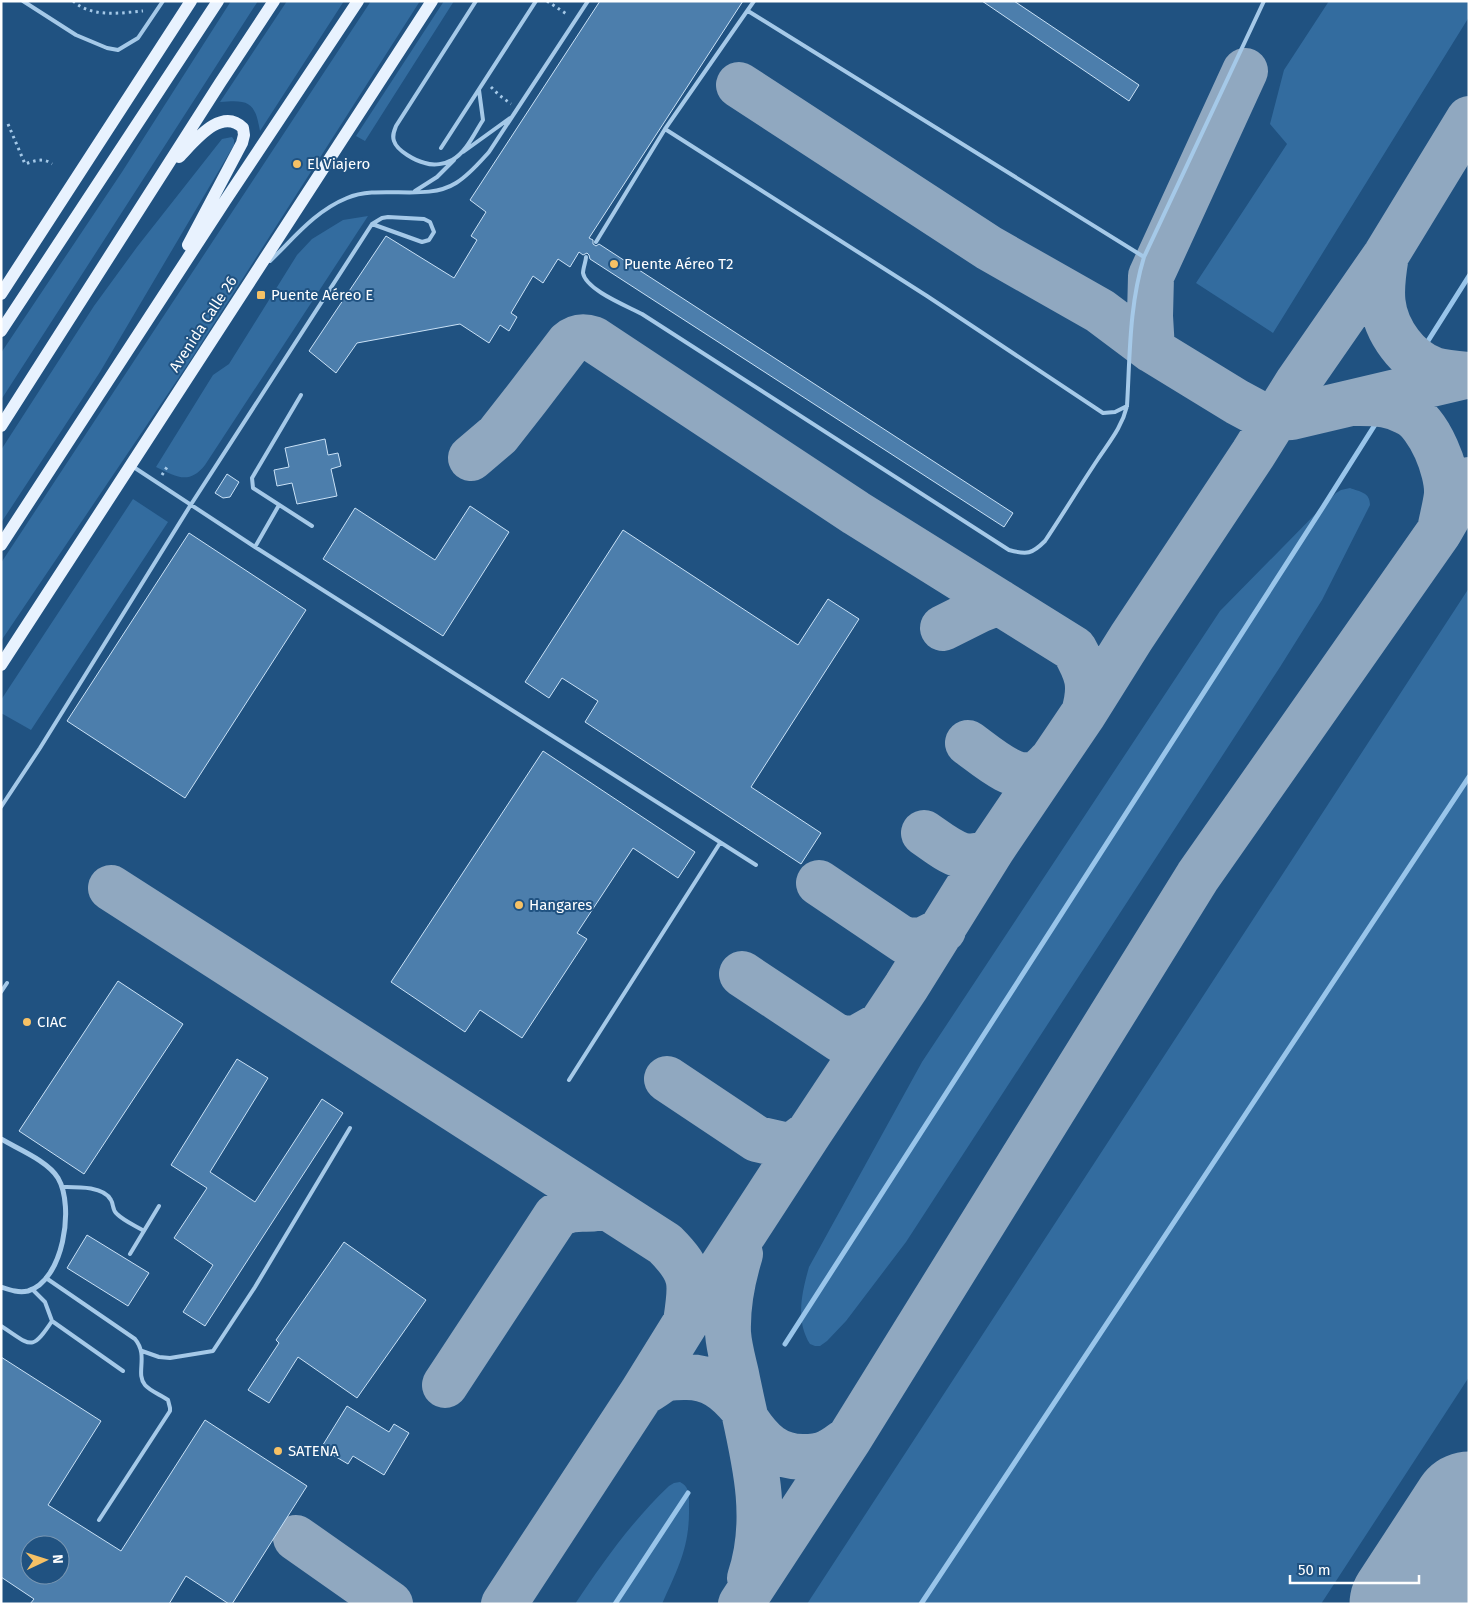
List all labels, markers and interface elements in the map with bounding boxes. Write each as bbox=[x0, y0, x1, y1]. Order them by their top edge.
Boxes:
place label: El Viajero bbox=[307, 155, 370, 173]
marker: El Viajero bbox=[291, 158, 303, 170]
place label: Puente Aéreo T2 bbox=[624, 255, 734, 273]
marker: Puente Aéreo T2 bbox=[608, 258, 620, 270]
street label: Avenida Calle 26 bbox=[165, 273, 241, 375]
place label: Puente Aéreo E bbox=[271, 286, 373, 304]
marker: Puente Aéreo E bbox=[255, 289, 267, 301]
place label: Hangares bbox=[529, 896, 592, 914]
marker: Hangares bbox=[513, 899, 525, 911]
place label: CIAC bbox=[37, 1013, 67, 1031]
marker: CIAC bbox=[21, 1016, 33, 1028]
place label: SATENA bbox=[288, 1442, 339, 1460]
marker: SATENA bbox=[272, 1445, 284, 1457]
north arrow bbox=[20, 1535, 70, 1585]
scale bar bbox=[1290, 1552, 1419, 1584]
text: N bbox=[49, 1554, 66, 1564]
text: 50 m bbox=[1298, 1561, 1331, 1579]

